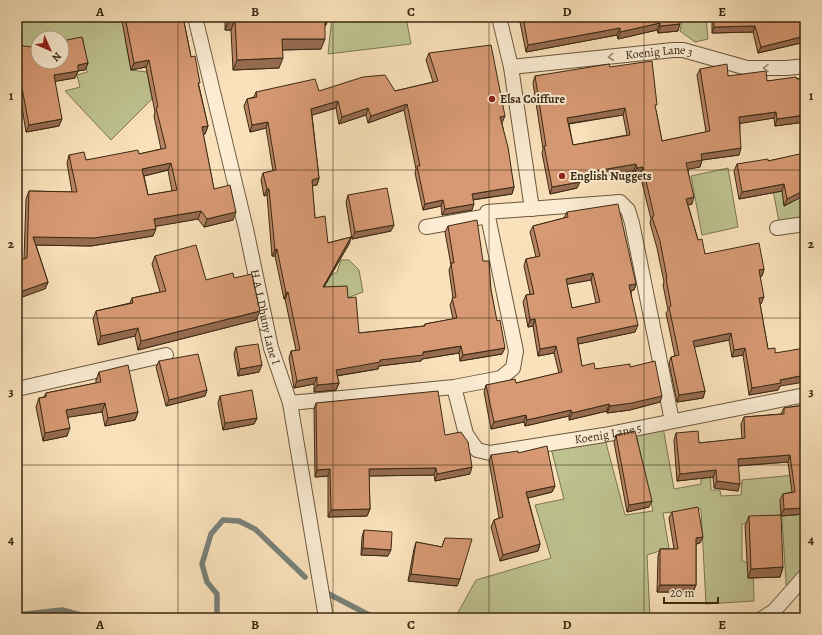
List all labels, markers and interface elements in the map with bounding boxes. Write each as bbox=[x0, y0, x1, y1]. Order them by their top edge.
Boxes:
text: A bbox=[95, 3, 105, 20]
text: B bbox=[251, 3, 259, 20]
text: C bbox=[407, 3, 415, 20]
text: D bbox=[562, 3, 572, 20]
text: E bbox=[718, 3, 726, 20]
north arrow bbox=[30, 30, 70, 70]
street label: Koenig Lane 3 bbox=[625, 42, 695, 63]
text: N bbox=[49, 49, 65, 65]
one-way arrow bbox=[608, 52, 614, 61]
one-way arrow bbox=[763, 64, 769, 72]
text: 1 bbox=[9, 87, 14, 104]
text: 1 bbox=[809, 87, 814, 104]
place label: Elsa Coiffure bbox=[500, 91, 565, 107]
marker: Elsa Coiffure bbox=[487, 94, 497, 104]
place label: English Nuggets bbox=[570, 168, 652, 184]
marker: English Nuggets bbox=[557, 171, 567, 181]
text: 2 bbox=[8, 235, 15, 252]
text: 2 bbox=[808, 235, 815, 252]
street label: H.A.L Dhuny Lane I bbox=[247, 268, 284, 367]
text: 3 bbox=[8, 383, 14, 400]
text: 3 bbox=[808, 383, 814, 400]
street label: Koenig Lane 5 bbox=[573, 420, 643, 448]
text: 4 bbox=[8, 531, 14, 548]
text: 4 bbox=[808, 531, 814, 548]
scale bar bbox=[664, 579, 718, 605]
text: 20 m bbox=[670, 585, 694, 601]
text: A bbox=[95, 616, 105, 633]
text: B bbox=[251, 616, 259, 633]
text: C bbox=[407, 616, 415, 633]
text: D bbox=[562, 616, 572, 633]
text: E bbox=[718, 616, 726, 633]

